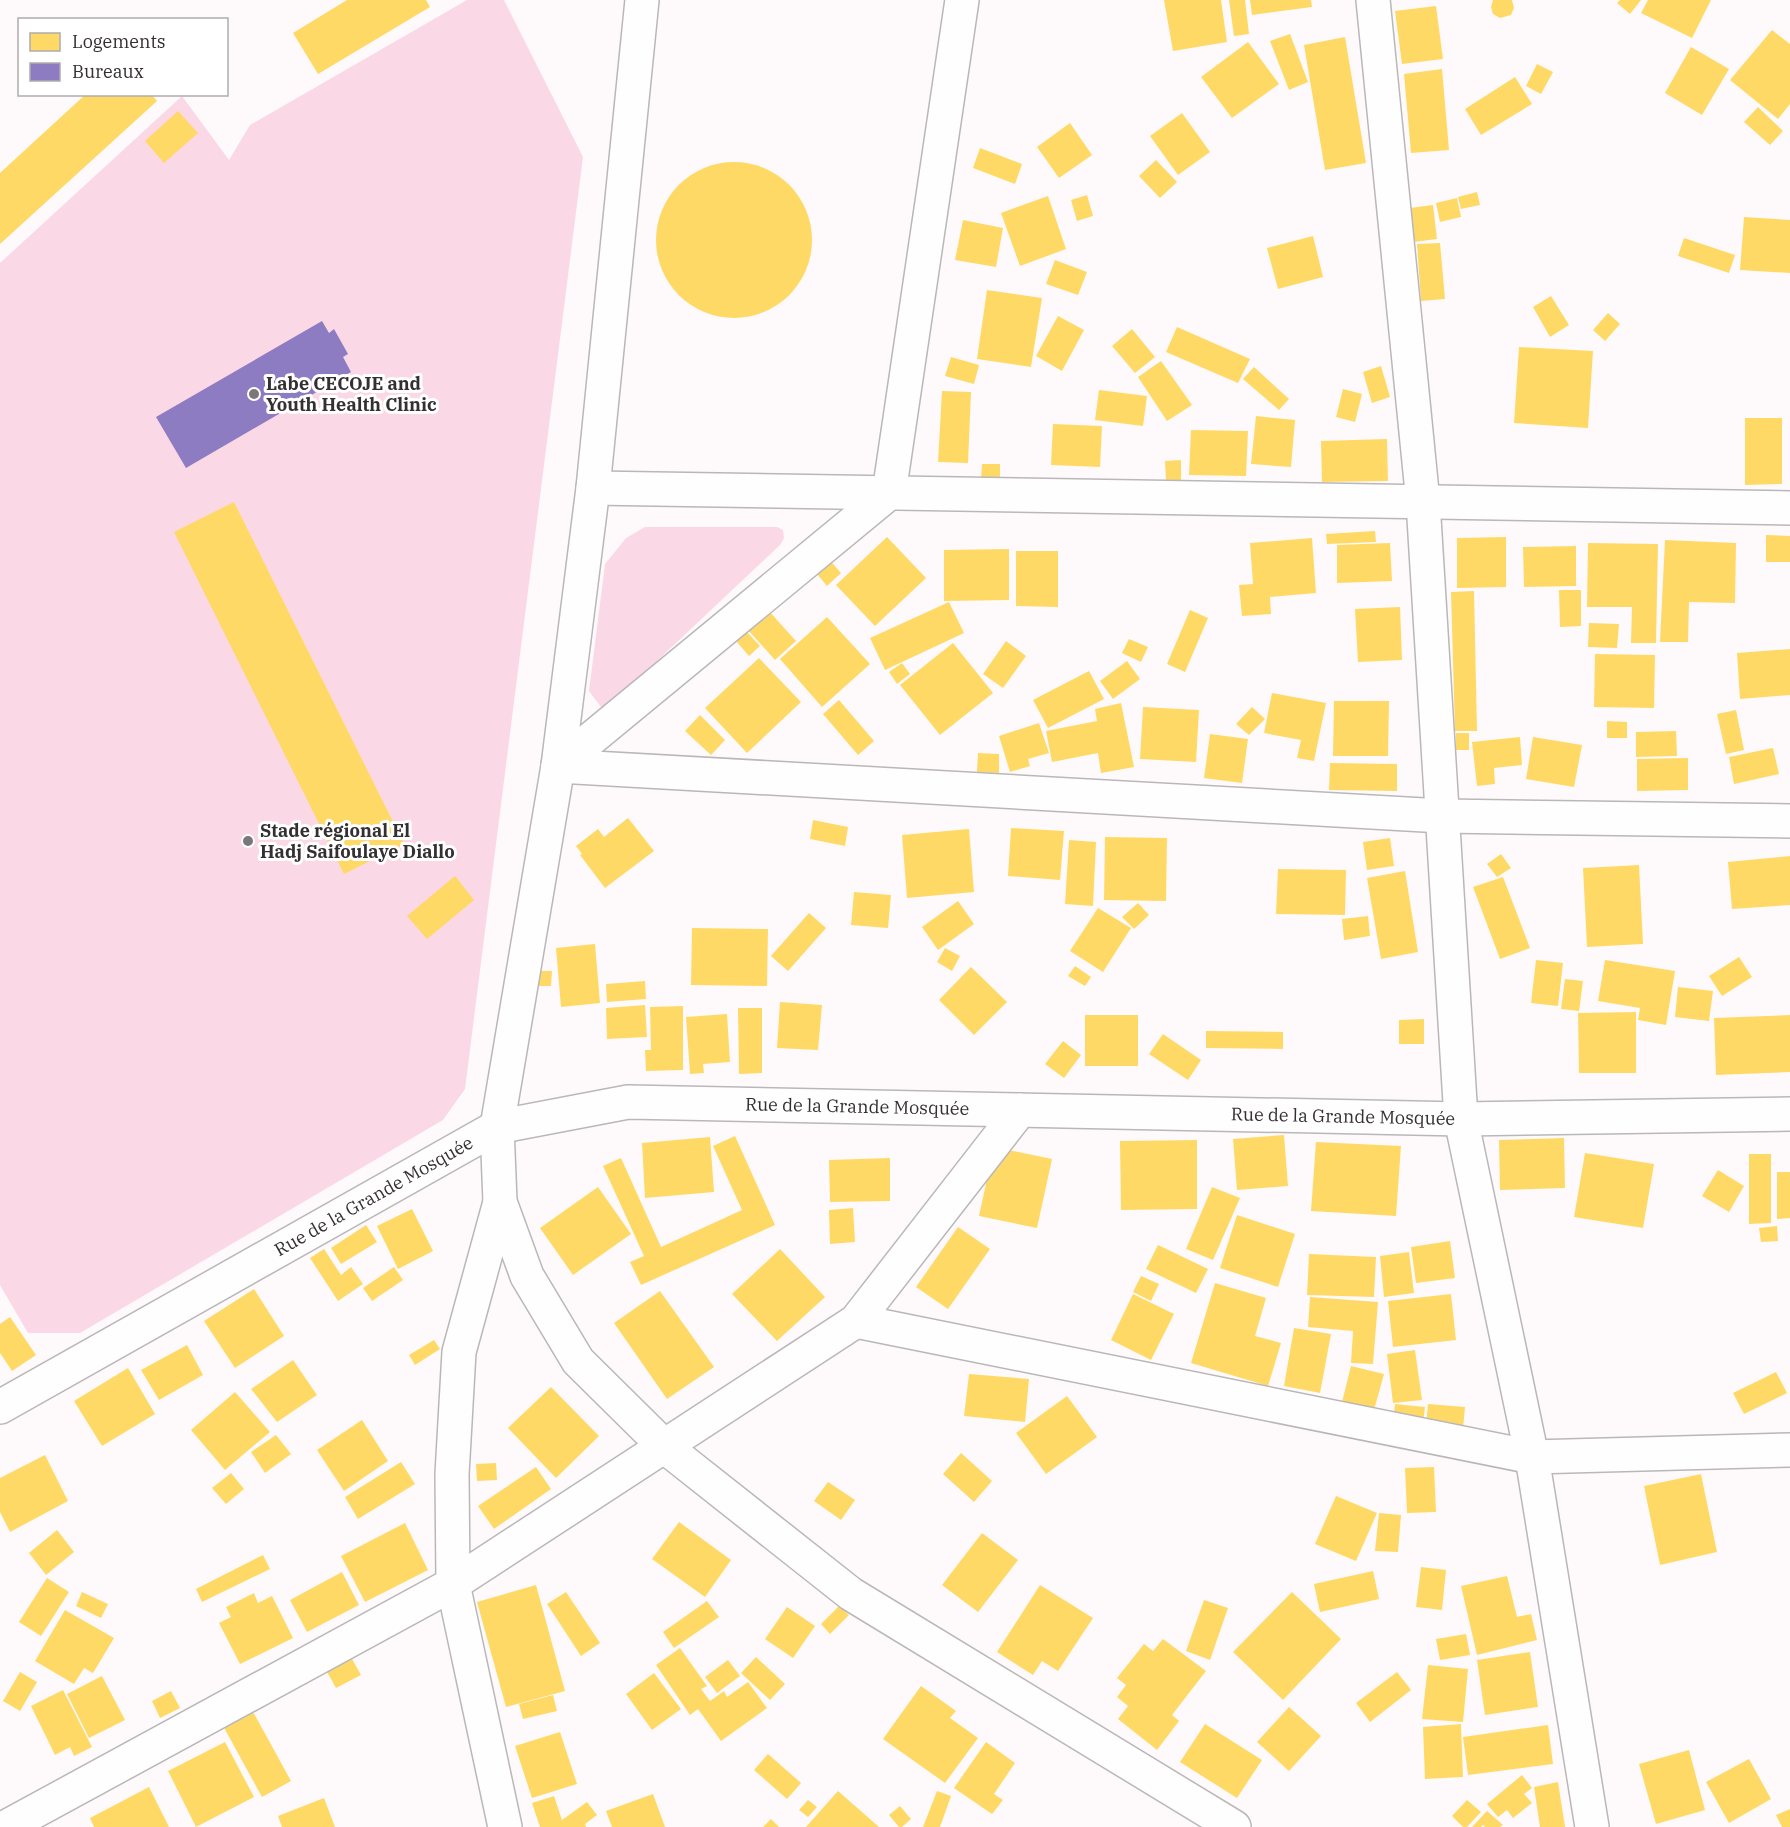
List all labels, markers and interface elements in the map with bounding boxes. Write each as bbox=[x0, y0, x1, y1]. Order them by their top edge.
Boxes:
legend bbox=[18, 18, 228, 96]
text: Logements bbox=[72, 30, 166, 53]
text: Bureaux bbox=[72, 60, 144, 83]
place label: Labe CECOJE and Youth Health Clinic bbox=[266, 372, 437, 416]
marker: Labe CECOJE and Youth Health Clinic bbox=[247, 387, 261, 401]
place label: Stade régional El Hadj Saifoulaye Diallo bbox=[260, 819, 455, 863]
marker: Stade régional El Hadj Saifoulaye Diallo bbox=[241, 834, 255, 848]
street label: Rue de la Grande Mosquée bbox=[745, 1092, 969, 1120]
street label: Rue de la Grande Mosquée bbox=[1231, 1102, 1455, 1130]
street label: Rue de la Grande Mosquée bbox=[270, 1131, 477, 1261]

